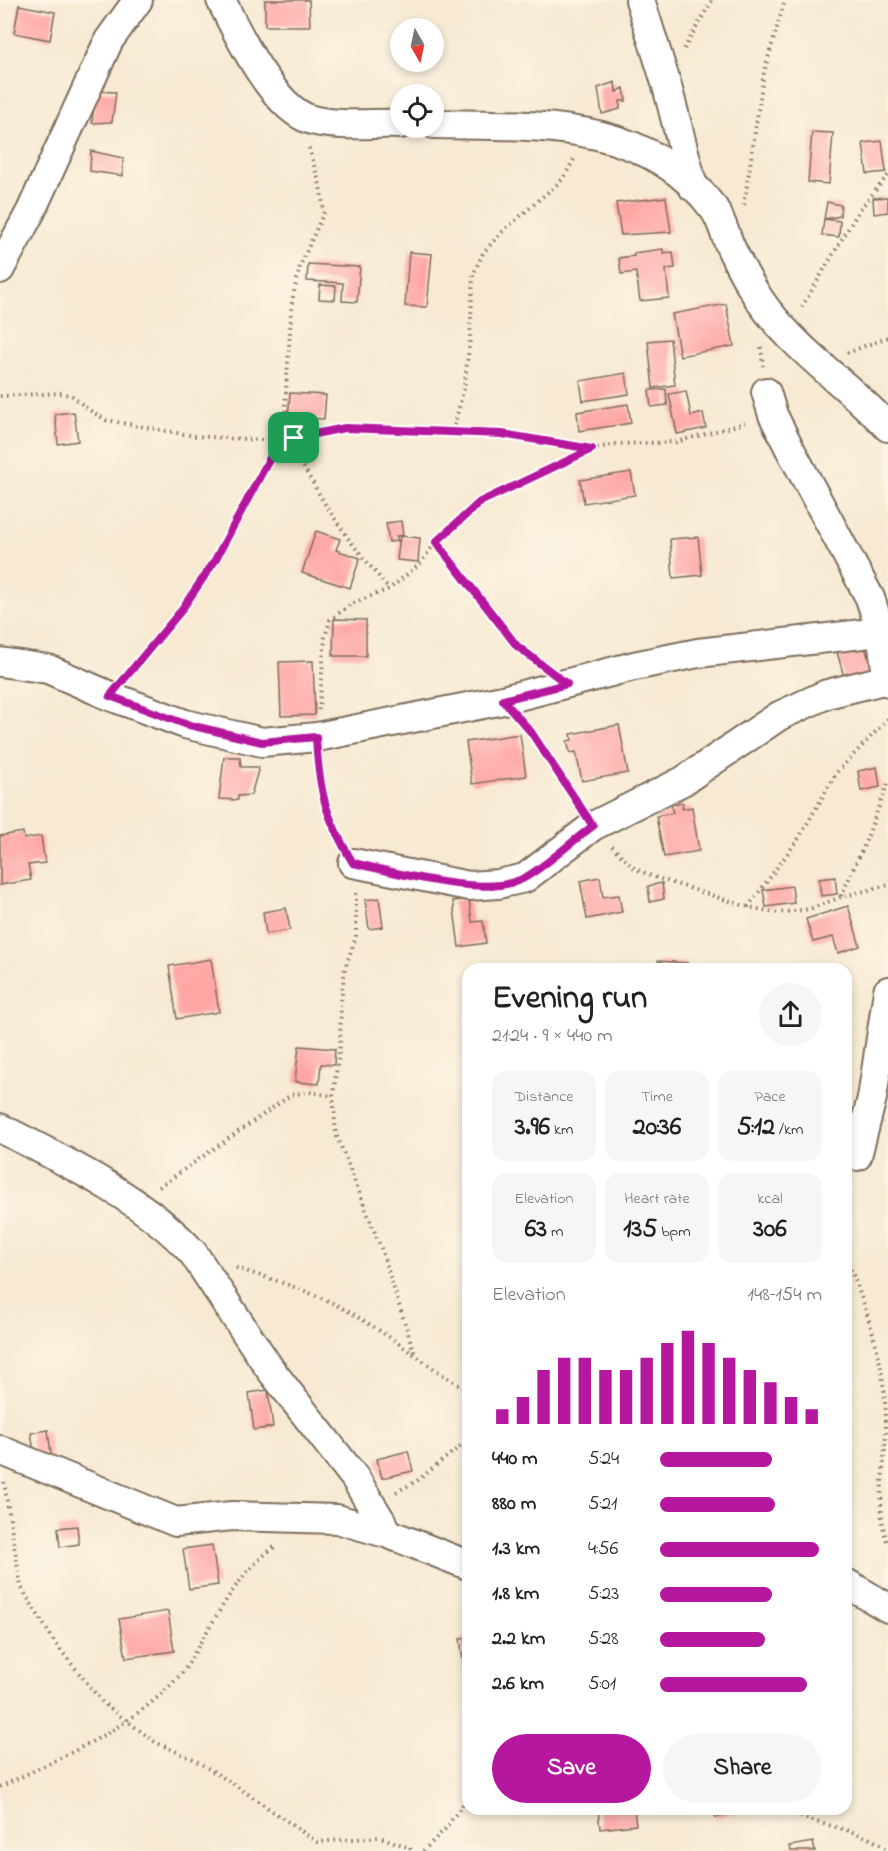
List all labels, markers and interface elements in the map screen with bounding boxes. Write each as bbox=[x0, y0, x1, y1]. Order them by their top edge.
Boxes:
north arrow bbox=[390, 18, 444, 72]
map controls bbox=[390, 18, 444, 138]
button: locate bbox=[390, 84, 444, 138]
pin bbox=[268, 412, 319, 463]
icon: arrive bbox=[277, 421, 310, 454]
text: Evening run bbox=[492, 975, 647, 1023]
button: share bbox=[759, 983, 822, 1046]
text: 21:24 · 9 × 440 m bbox=[492, 1022, 613, 1051]
text: Distance bbox=[515, 1085, 573, 1109]
text: Time bbox=[641, 1085, 673, 1109]
text: Pace bbox=[754, 1085, 786, 1109]
text: 3.96 bbox=[515, 1109, 550, 1147]
text: 20:36 bbox=[633, 1109, 681, 1147]
text: 5:12 bbox=[737, 1109, 775, 1147]
text: km bbox=[550, 1118, 573, 1142]
text: /km bbox=[775, 1118, 803, 1142]
text: Elevation bbox=[515, 1187, 573, 1211]
text: Heart rate bbox=[624, 1187, 690, 1211]
text: kcal bbox=[757, 1187, 783, 1211]
text: 63 bbox=[525, 1211, 547, 1249]
text: 135 bbox=[623, 1211, 657, 1249]
text: 306 bbox=[753, 1211, 787, 1249]
text: m bbox=[547, 1220, 563, 1244]
text: bpm bbox=[657, 1220, 691, 1244]
text: Elevation bbox=[492, 1281, 566, 1310]
text: 148–154 m bbox=[748, 1281, 822, 1310]
text: 440 m bbox=[492, 1445, 538, 1474]
text: 5:24 bbox=[588, 1445, 619, 1474]
text: 880 m bbox=[492, 1490, 536, 1519]
text: 5:21 bbox=[588, 1490, 617, 1519]
text: 1.3 km bbox=[492, 1535, 540, 1564]
text: 4:56 bbox=[588, 1535, 618, 1564]
text: 1.8 km bbox=[492, 1580, 539, 1609]
text: 5:23 bbox=[588, 1580, 619, 1609]
text: 2.2 km bbox=[492, 1625, 545, 1654]
text: 5:28 bbox=[588, 1625, 619, 1654]
text: 2.6 km bbox=[492, 1670, 544, 1699]
text: 5:01 bbox=[588, 1670, 616, 1699]
button: Save bbox=[492, 1734, 651, 1803]
button: Share bbox=[663, 1734, 822, 1803]

